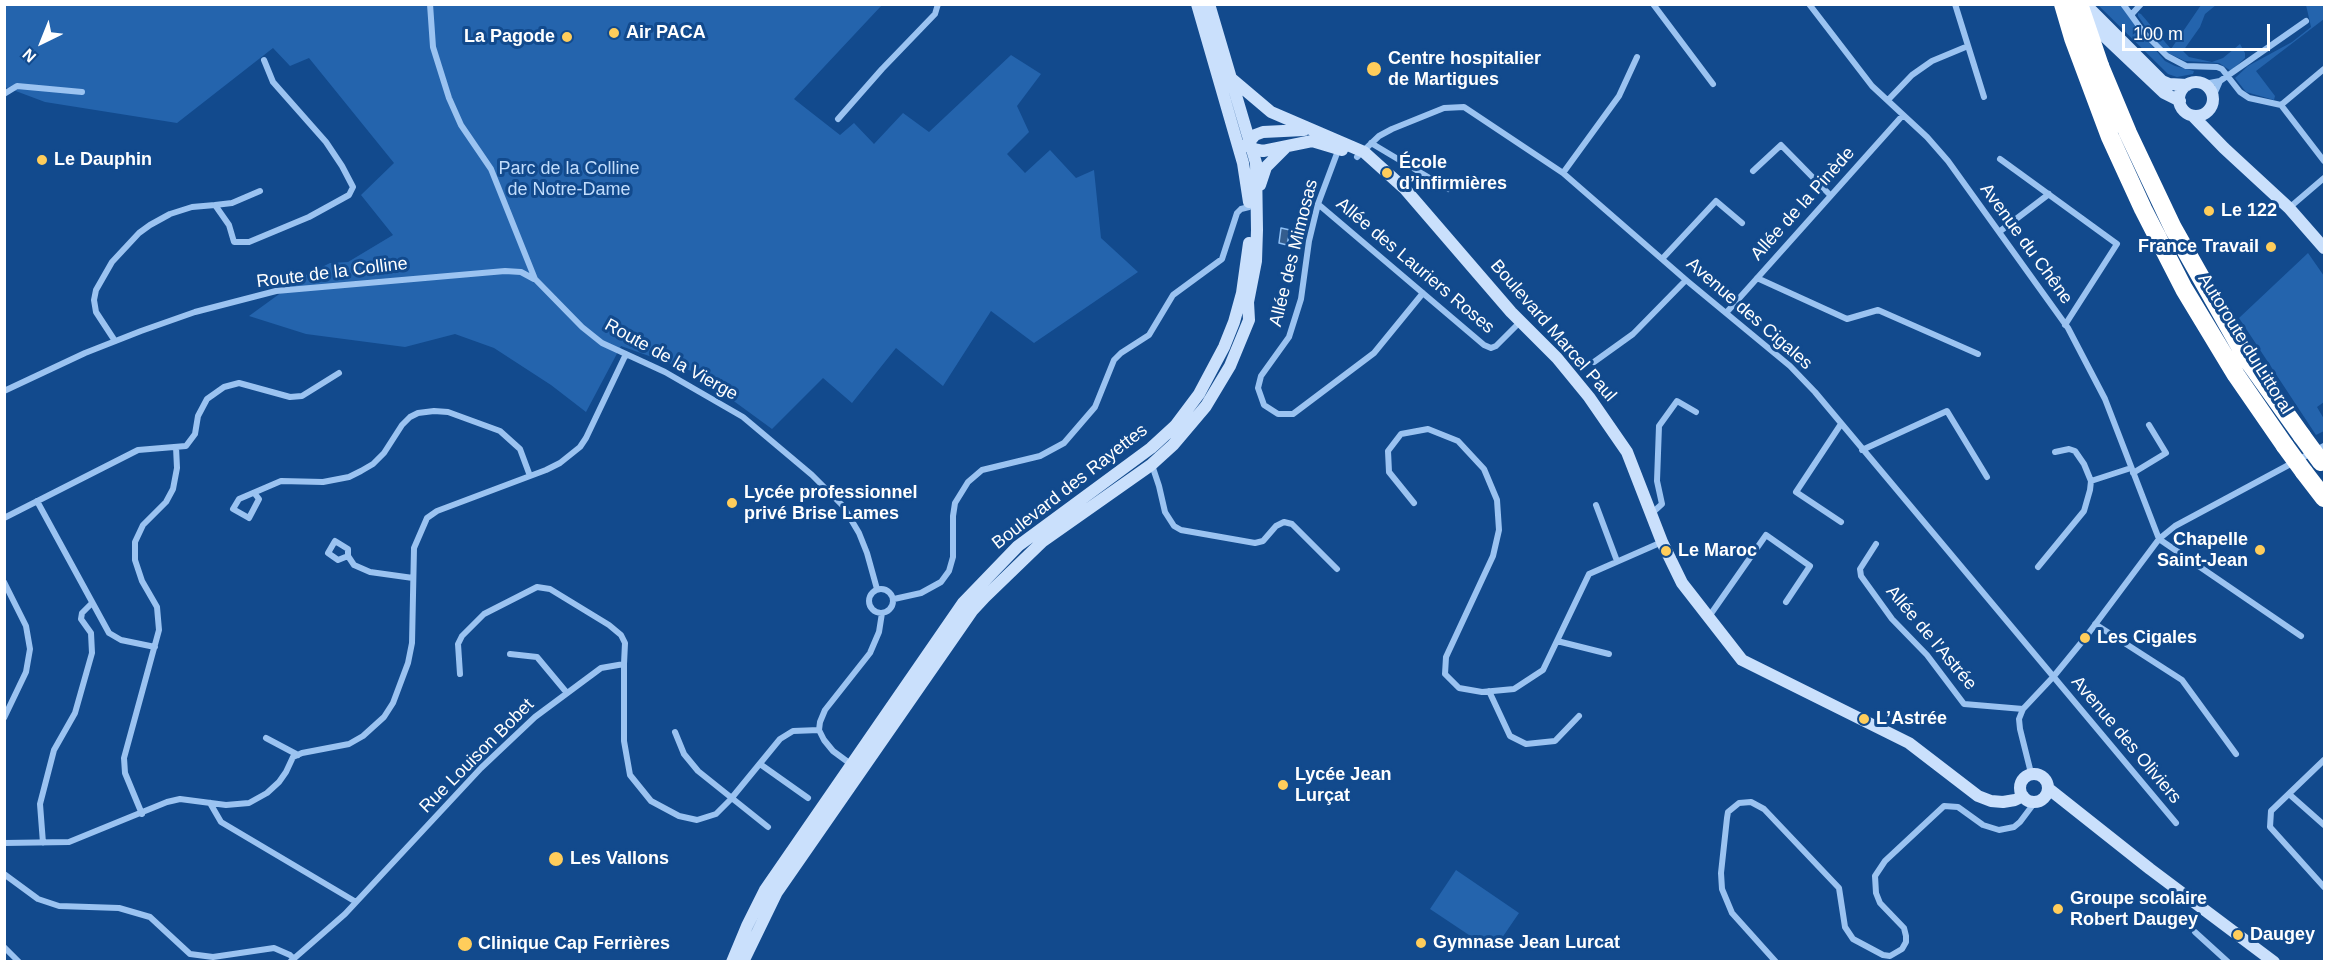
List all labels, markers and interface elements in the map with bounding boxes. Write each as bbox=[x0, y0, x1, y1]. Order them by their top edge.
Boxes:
north arrow bbox=[12, 12, 72, 72]
scale bar bbox=[2125, 12, 2274, 50]
place label: Air PACA bbox=[626, 22, 706, 44]
text: 100 m bbox=[2133, 24, 2183, 44]
place label: La Pagode bbox=[464, 26, 555, 48]
marker: Air PACA bbox=[607, 26, 621, 40]
marker: La Pagode bbox=[560, 30, 574, 44]
text: N bbox=[19, 45, 39, 66]
place label: Centre hospitalier de Martigues bbox=[1388, 48, 1541, 90]
marker: Centre hospitalier de Martigues bbox=[1365, 60, 1383, 78]
street label: Allée de la Pinède bbox=[1746, 143, 1860, 265]
place label: Le Dauphin bbox=[54, 149, 152, 171]
place label: École d’infirmières bbox=[1399, 152, 1507, 195]
marker: Le Dauphin bbox=[35, 153, 49, 167]
park label: Parc de la Colline de Notre-Dame bbox=[498, 158, 640, 201]
marker: École d’infirmières bbox=[1380, 166, 1394, 180]
street label: Allée des Mimosas bbox=[1265, 177, 1323, 329]
street label: Avenue du Chêne bbox=[1975, 179, 2077, 309]
street label: Allée des Lauriers Roses bbox=[1331, 193, 1499, 339]
place label: Le 122 bbox=[2221, 200, 2277, 222]
marker: Le 122 bbox=[2202, 204, 2216, 218]
place label: France Travail bbox=[2138, 236, 2259, 258]
marker: France Travail bbox=[2264, 240, 2278, 254]
street label: Route de la Colline bbox=[255, 253, 409, 293]
street label: Avenue des Cigales bbox=[1682, 253, 1816, 375]
street label: Boulevard Marcel Paul bbox=[1485, 256, 1621, 406]
street label: Autoroute du Littoral bbox=[2193, 270, 2297, 418]
street label: Route de la Vierge bbox=[601, 314, 741, 406]
street label: Boulevard des Rayettes bbox=[988, 420, 1152, 554]
place label: Lycée professionnel privé Brise Lames bbox=[744, 482, 917, 524]
marker: Lycée professionnel privé Brise Lames bbox=[725, 496, 739, 510]
place label: Chapelle Saint-Jean bbox=[2157, 529, 2248, 572]
place label: Le Maroc bbox=[1678, 540, 1757, 562]
marker: Chapelle Saint-Jean bbox=[2253, 543, 2267, 557]
marker: Le Maroc bbox=[1659, 544, 1673, 558]
street label: Allée de l'Astrée bbox=[1881, 581, 1981, 695]
place label: Les Cigales bbox=[2097, 627, 2197, 649]
marker: Les Cigales bbox=[2078, 631, 2092, 645]
street label: Avenue des Oliviers bbox=[2066, 672, 2186, 808]
street label: Rue Louison Bobet bbox=[415, 694, 539, 818]
place label: L’Astrée bbox=[1876, 708, 1947, 730]
marker: L’Astrée bbox=[1857, 712, 1871, 726]
place label: Lycée Jean Lurçat bbox=[1295, 764, 1391, 806]
marker: Lycée Jean Lurçat bbox=[1276, 778, 1290, 792]
place label: Les Vallons bbox=[570, 848, 669, 870]
marker: Les Vallons bbox=[547, 850, 565, 868]
place label: Groupe scolaire Robert Daugey bbox=[2070, 888, 2207, 930]
marker: Groupe scolaire Robert Daugey bbox=[2051, 902, 2065, 916]
place label: Daugey bbox=[2250, 924, 2315, 946]
marker: Daugey bbox=[2231, 928, 2245, 942]
place label: Gymnase Jean Lurcat bbox=[1433, 932, 1620, 954]
place label: Clinique Cap Ferrières bbox=[478, 933, 670, 955]
marker: Clinique Cap Ferrières bbox=[456, 935, 474, 953]
marker: Gymnase Jean Lurcat bbox=[1414, 936, 1428, 950]

